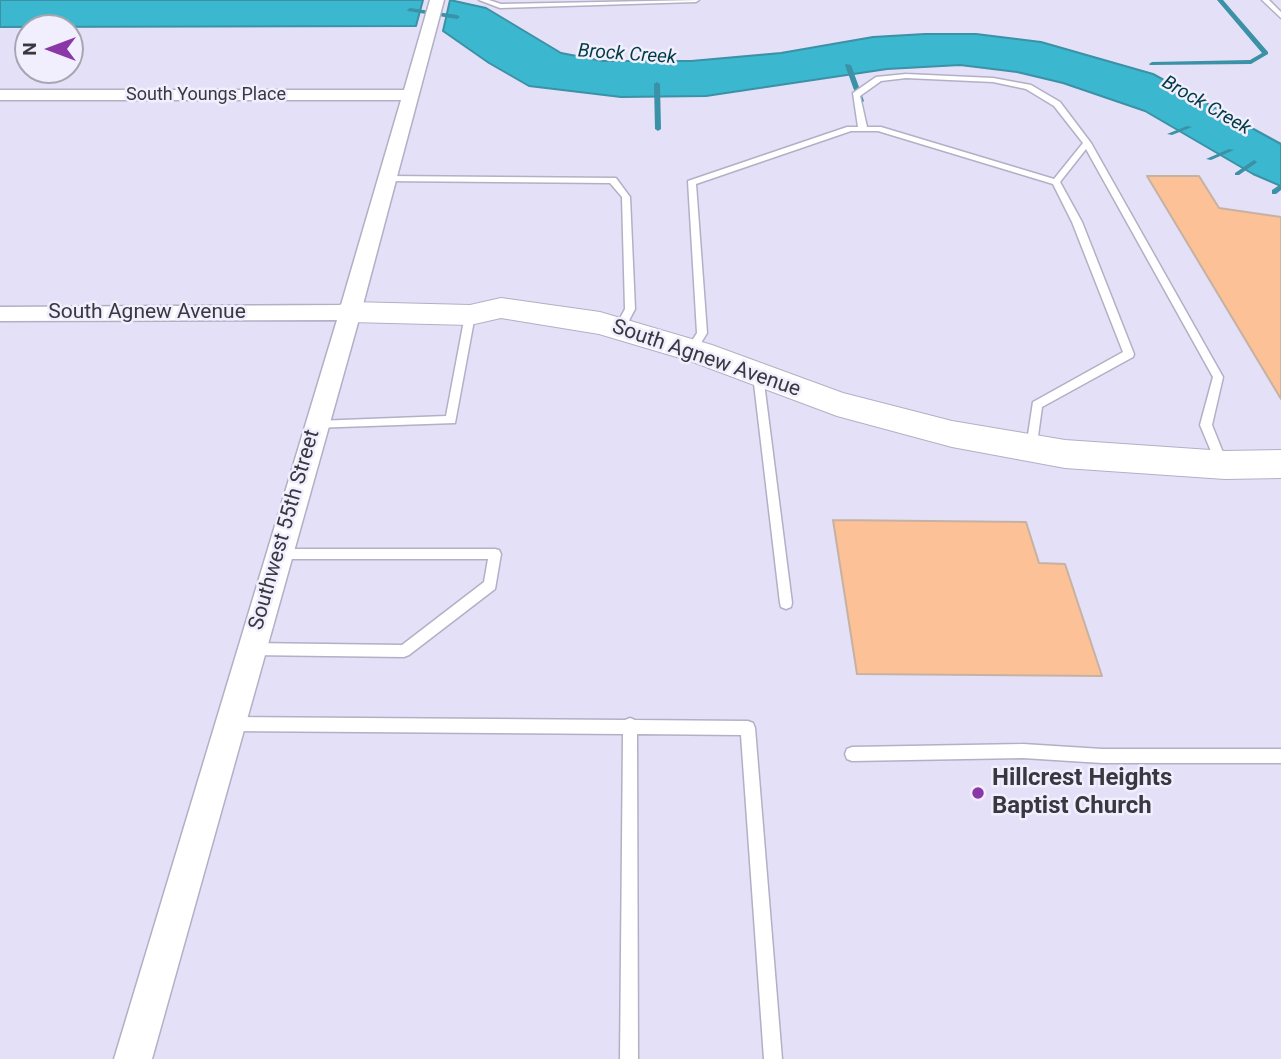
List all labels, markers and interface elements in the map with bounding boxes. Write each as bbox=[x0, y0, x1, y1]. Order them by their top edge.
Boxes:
north arrow bbox=[14, 14, 84, 84]
water label: Brock Creek bbox=[577, 40, 677, 70]
text: N bbox=[18, 42, 41, 56]
water label: Brock Creek bbox=[1158, 71, 1254, 141]
street label: South Youngs Place bbox=[126, 84, 286, 106]
street label: South Agnew Avenue bbox=[48, 300, 246, 326]
street label: South Agnew Avenue bbox=[609, 315, 803, 403]
street label: Southwest 55th Street bbox=[244, 427, 326, 633]
place label: Hillcrest Heights Baptist Church bbox=[992, 765, 1172, 821]
marker: Hillcrest Heights Baptist Church bbox=[970, 785, 986, 801]

